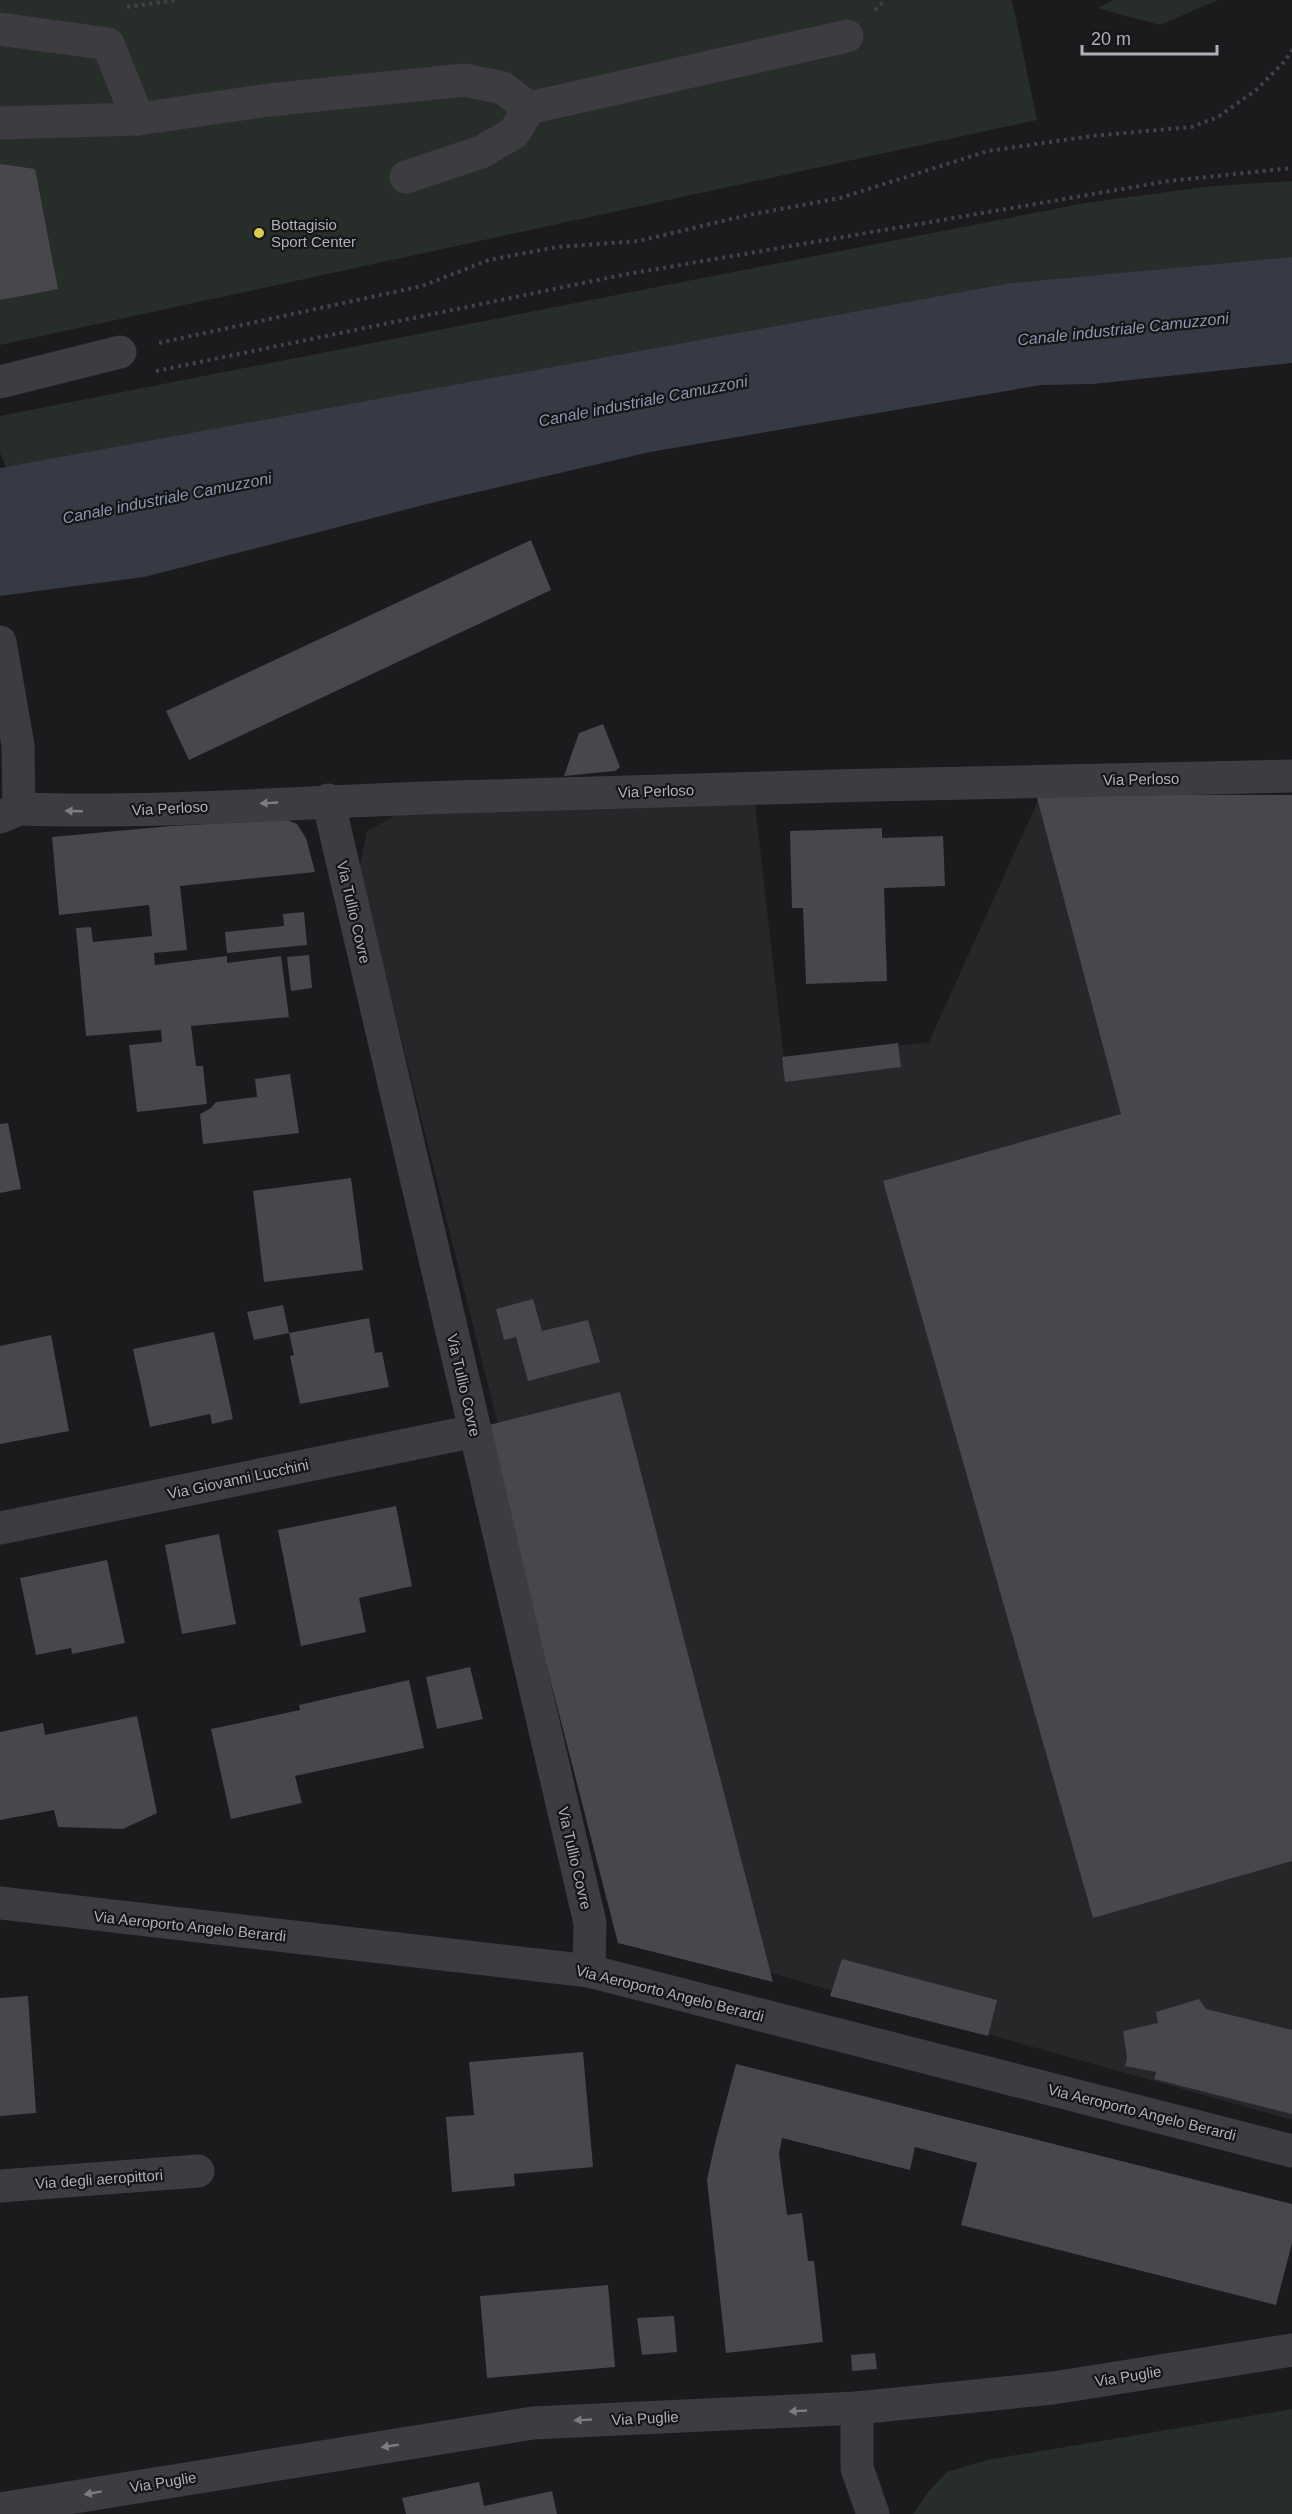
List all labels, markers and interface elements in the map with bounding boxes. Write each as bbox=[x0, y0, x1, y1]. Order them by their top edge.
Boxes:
scale bar bbox=[1082, 18, 1217, 56]
text: 20 m bbox=[1091, 29, 1131, 49]
place label: Bottagisio Sport Center bbox=[271, 216, 356, 250]
marker: Bottagisio Sport Center bbox=[252, 226, 266, 240]
water label: Canale industriale Camuzzoni bbox=[1016, 309, 1230, 349]
water label: Canale industriale Camuzzoni bbox=[537, 372, 749, 430]
water label: Canale industriale Camuzzoni bbox=[61, 469, 273, 527]
street label: Via Perloso bbox=[1103, 770, 1179, 788]
street label: Via Perloso bbox=[618, 781, 694, 801]
street label: Via Perloso bbox=[131, 798, 209, 818]
one-way arrow bbox=[260, 799, 279, 808]
one-way arrow bbox=[65, 806, 84, 816]
street label: Via Tullio Covre bbox=[334, 859, 374, 965]
street label: Via Tullio Covre bbox=[444, 1332, 484, 1438]
street label: Via Giovanni Lucchini bbox=[166, 1456, 310, 1502]
street label: Via Tullio Covre bbox=[555, 1805, 595, 1911]
street label: Via Aeroporto Angelo Berardi bbox=[93, 1907, 287, 1945]
street label: Via Aeroporto Angelo Berardi bbox=[574, 1961, 766, 2025]
street label: Via Aeroporto Angelo Berardi bbox=[1046, 2080, 1238, 2144]
street label: Via degli aeropittori bbox=[34, 2166, 164, 2192]
street label: Via Puglie bbox=[1093, 2362, 1163, 2390]
one-way arrow bbox=[789, 2406, 808, 2415]
street label: Via Puglie bbox=[611, 2408, 679, 2428]
one-way arrow bbox=[573, 2416, 592, 2425]
one-way arrow bbox=[380, 2441, 399, 2450]
street label: Via Puglie bbox=[128, 2468, 198, 2496]
one-way arrow bbox=[84, 2489, 103, 2498]

